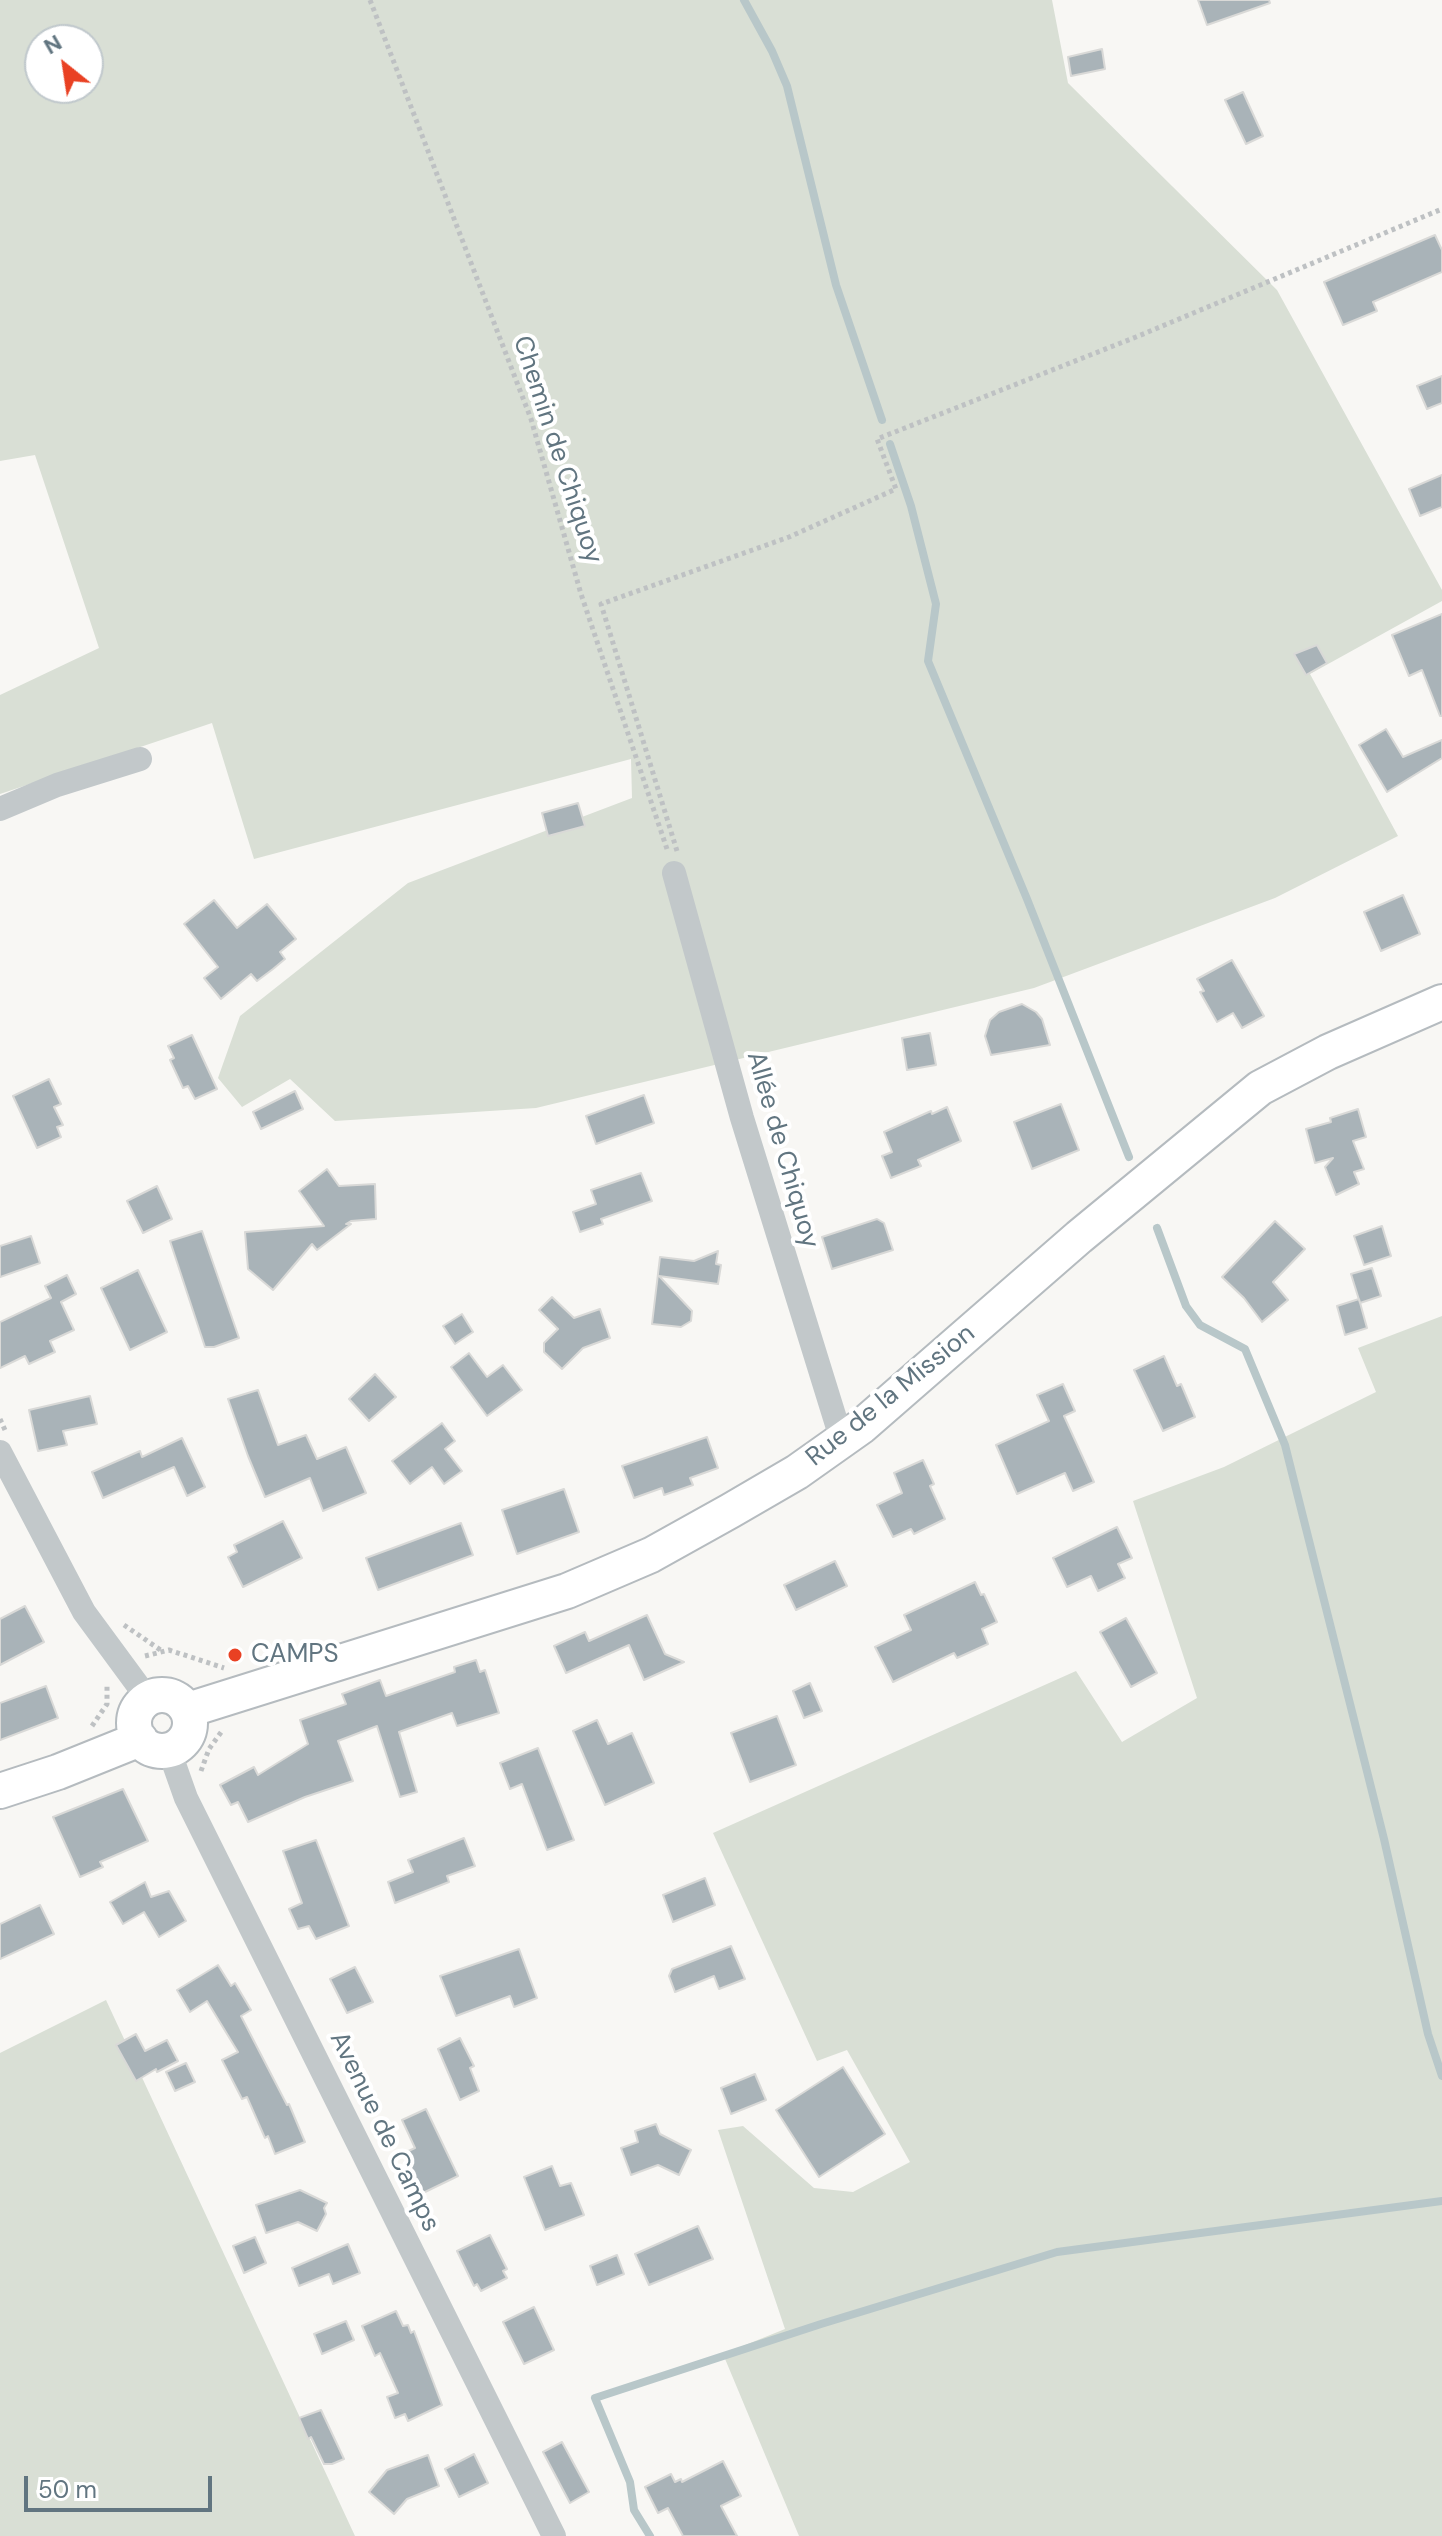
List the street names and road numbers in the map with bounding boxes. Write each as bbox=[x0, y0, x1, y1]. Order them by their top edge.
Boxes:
street label: Chemin de Chiquoy bbox=[505, 332, 609, 568]
street label: Allée de Chiquoy bbox=[739, 1048, 825, 1252]
street label: Rue de la Mission bbox=[800, 1319, 982, 1473]
street label: Avenue de Camps bbox=[322, 2027, 446, 2237]

